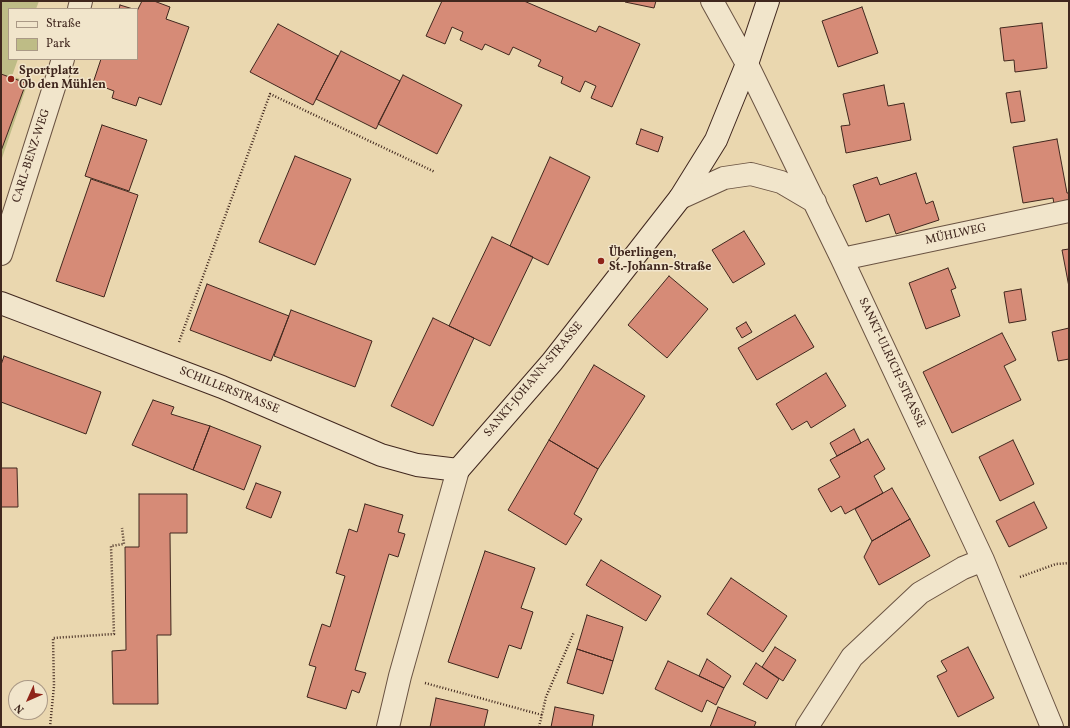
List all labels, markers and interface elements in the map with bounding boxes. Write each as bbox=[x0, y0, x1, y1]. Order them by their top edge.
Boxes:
legend bbox=[8, 8, 138, 60]
text: Straße bbox=[46, 16, 81, 32]
text: Park bbox=[46, 36, 71, 52]
place label: Sportplatz Ob den Mühlen bbox=[19, 65, 106, 93]
marker: Sportplatz Ob den Mühlen bbox=[6, 74, 16, 84]
street label: CARL-BENZ-WEG bbox=[10, 107, 54, 205]
street label: MÜHLWEG bbox=[924, 221, 988, 249]
place label: Überlingen, St.-Johann-Straße bbox=[609, 247, 711, 275]
marker: Überlingen, St.-Johann-Straße bbox=[596, 256, 606, 266]
street label: SANKT-ULRICH-STRASSE bbox=[855, 296, 927, 430]
street label: SANKT-JOHANN-STRASSE bbox=[482, 319, 586, 441]
street label: SCHILLERSTRASSE bbox=[177, 364, 281, 418]
north arrow bbox=[8, 680, 48, 720]
text: N bbox=[12, 700, 28, 716]

